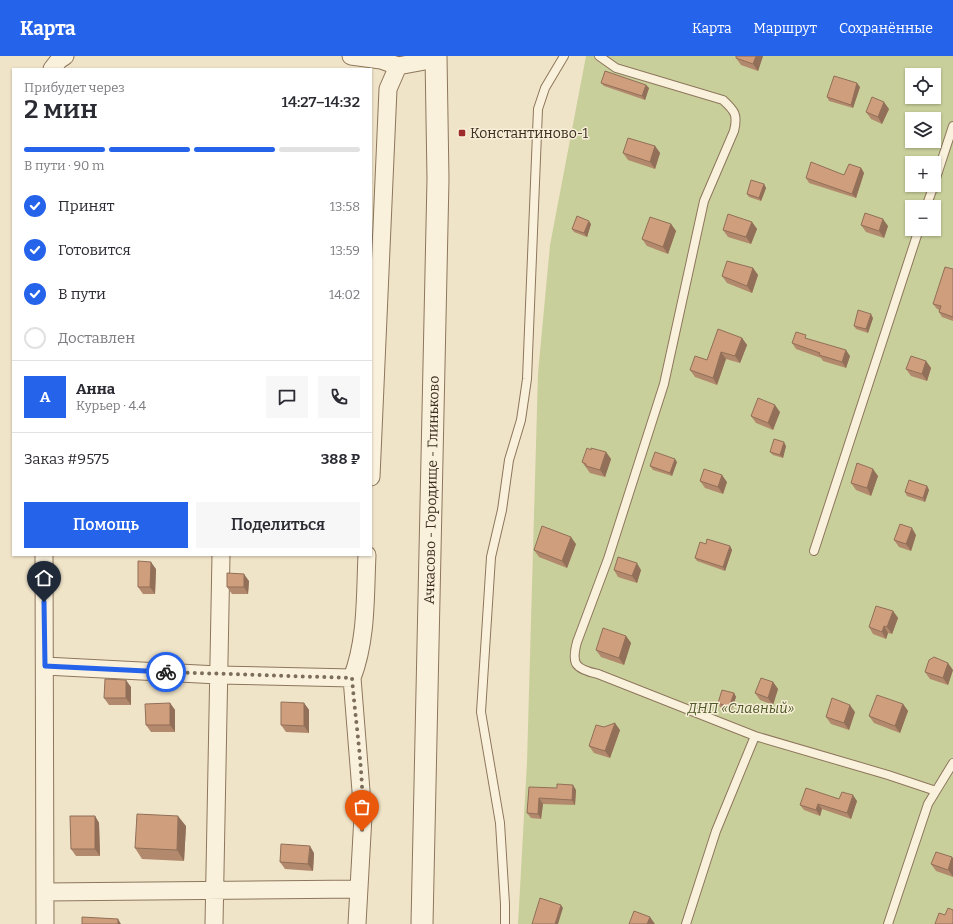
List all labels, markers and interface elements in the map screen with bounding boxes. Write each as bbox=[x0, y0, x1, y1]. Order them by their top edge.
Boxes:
text: Карта bbox=[20, 17, 76, 40]
text: Карта bbox=[692, 20, 732, 37]
text: Маршрут bbox=[754, 20, 817, 37]
text: Сохранённые bbox=[839, 20, 933, 37]
map controls bbox=[905, 68, 941, 236]
button: locate bbox=[905, 68, 941, 104]
text: Прибудет через bbox=[24, 80, 125, 95]
text: 14:27–14:32 bbox=[282, 93, 360, 111]
text: 2 мин bbox=[24, 94, 98, 125]
button: layers bbox=[905, 112, 941, 148]
place label: Константиново-1 bbox=[470, 125, 589, 142]
marker: Константиново-1 bbox=[457, 128, 467, 138]
button: + bbox=[905, 156, 941, 192]
text: В пути · 90 m bbox=[24, 158, 104, 173]
icon: check bbox=[24, 195, 46, 217]
text: Принят bbox=[58, 197, 114, 215]
text: 13:58 bbox=[330, 199, 360, 214]
button: − bbox=[905, 200, 941, 236]
icon: check bbox=[24, 239, 46, 261]
text: Готовится bbox=[58, 241, 131, 259]
text: 13:59 bbox=[330, 243, 360, 258]
icon: check bbox=[24, 283, 46, 305]
text: В пути bbox=[58, 285, 106, 303]
text: 14:02 bbox=[329, 287, 360, 302]
text: Доставлен bbox=[58, 329, 135, 347]
button: chat bbox=[266, 376, 308, 418]
button: phone bbox=[318, 376, 360, 418]
street label: Ачкасово - Городище - Глиньково bbox=[420, 376, 442, 605]
text: Анна bbox=[76, 380, 115, 398]
text: А bbox=[40, 388, 50, 406]
text: Курьер · 4.4 bbox=[76, 398, 146, 413]
text: Заказ #9575 bbox=[24, 450, 109, 468]
text: 388 ₽ bbox=[321, 450, 360, 468]
button: Помощь bbox=[24, 502, 188, 548]
button: Поделиться bbox=[196, 502, 360, 548]
pin bbox=[27, 561, 61, 602]
icon: home bbox=[33, 567, 55, 589]
courier bbox=[146, 652, 186, 692]
icon: bike bbox=[155, 661, 177, 683]
park label: ДНП «Славный» bbox=[687, 700, 794, 717]
pin bbox=[345, 790, 379, 831]
icon: bag bbox=[351, 796, 373, 818]

